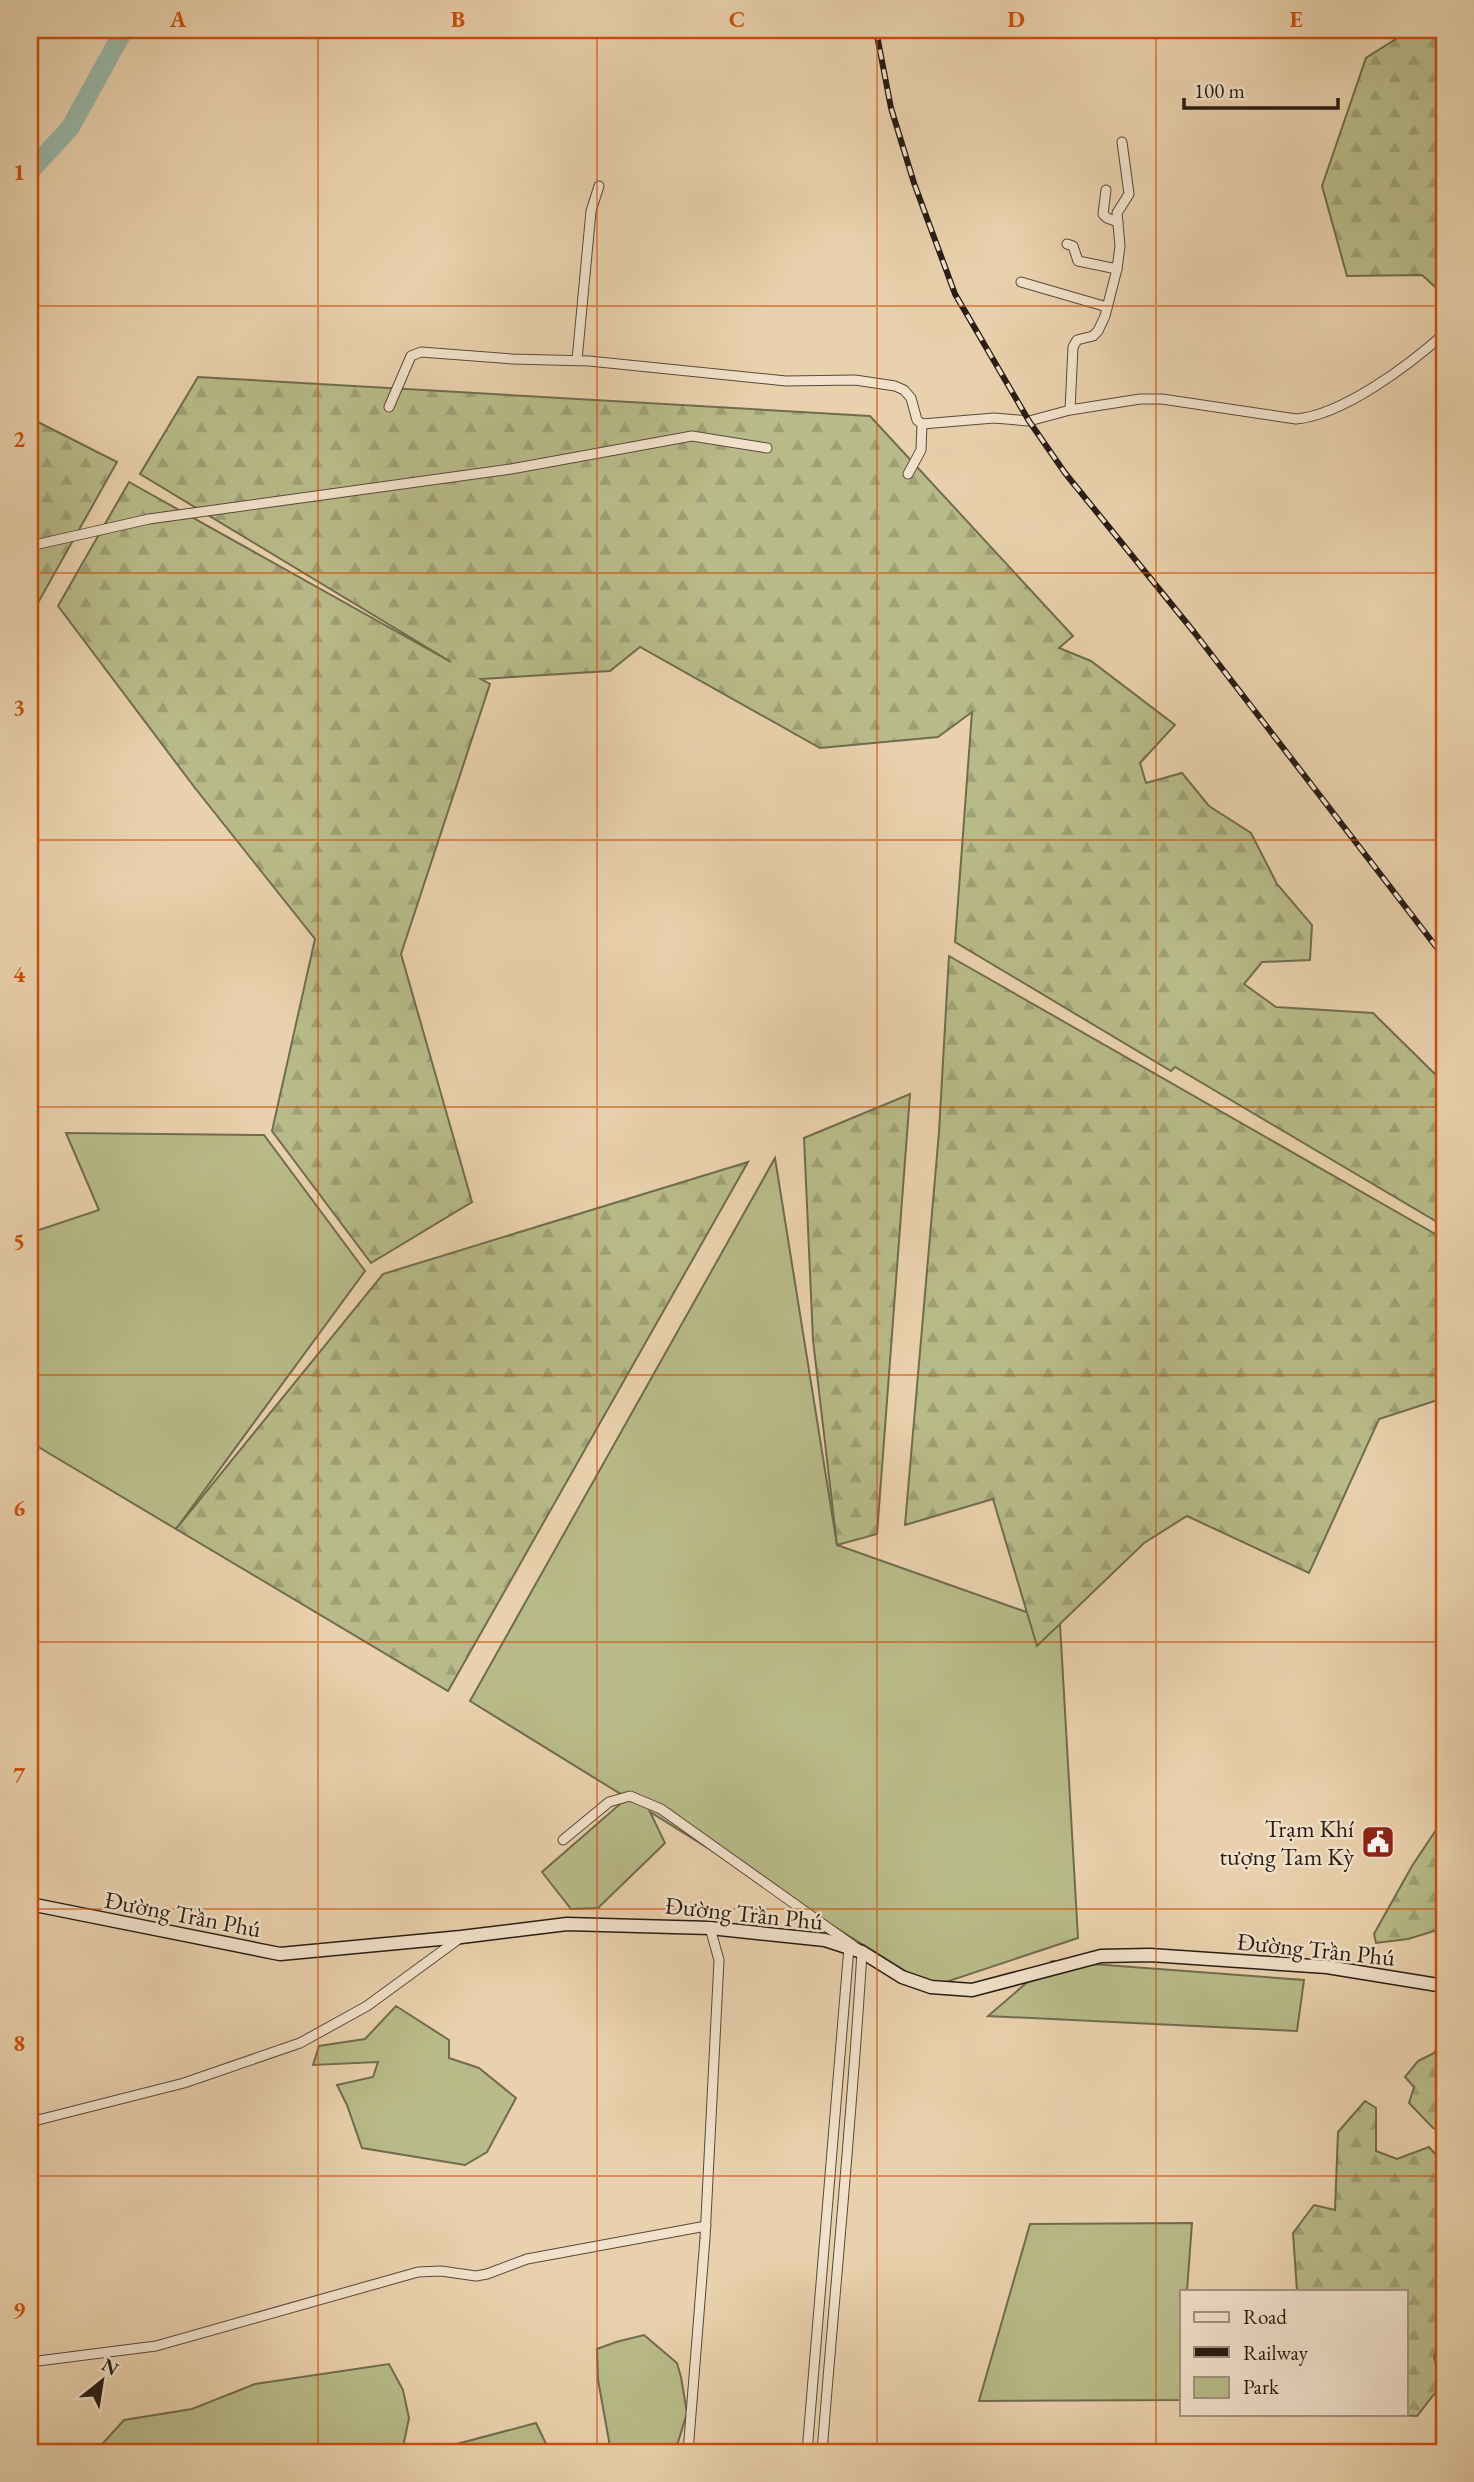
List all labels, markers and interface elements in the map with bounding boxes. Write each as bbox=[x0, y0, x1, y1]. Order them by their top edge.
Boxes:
text: A bbox=[169, 4, 187, 34]
text: B bbox=[451, 4, 465, 34]
text: C bbox=[729, 4, 745, 34]
text: D bbox=[1007, 4, 1025, 34]
text: E bbox=[1289, 4, 1303, 34]
scale bar bbox=[1184, 66, 1338, 110]
text: 100 m bbox=[1194, 77, 1245, 104]
text: 1 bbox=[13, 157, 25, 187]
text: 2 bbox=[13, 424, 25, 454]
text: 3 bbox=[13, 692, 25, 722]
text: 4 bbox=[13, 959, 26, 989]
text: 5 bbox=[13, 1226, 25, 1256]
text: 6 bbox=[13, 1493, 25, 1523]
text: 7 bbox=[13, 1760, 26, 1790]
place label: Trạm Khí tượng Tam Kỳ bbox=[1219, 1813, 1354, 1872]
public building icon: Trạm Khí tượng Tam Kỳ bbox=[1359, 1823, 1397, 1861]
street label: Đường Trần Phú bbox=[102, 1884, 264, 1944]
street label: Đường Trần Phú bbox=[664, 1889, 825, 1937]
street label: Đường Trần Phú bbox=[1236, 1925, 1397, 1973]
text: 8 bbox=[13, 2028, 25, 2058]
legend bbox=[1180, 2290, 1408, 2416]
text: 9 bbox=[13, 2295, 25, 2325]
text: Road bbox=[1243, 2303, 1287, 2330]
text: Railway bbox=[1243, 2339, 1309, 2366]
north arrow bbox=[66, 2346, 136, 2416]
text: N bbox=[97, 2352, 124, 2382]
text: Park bbox=[1243, 2373, 1280, 2400]

